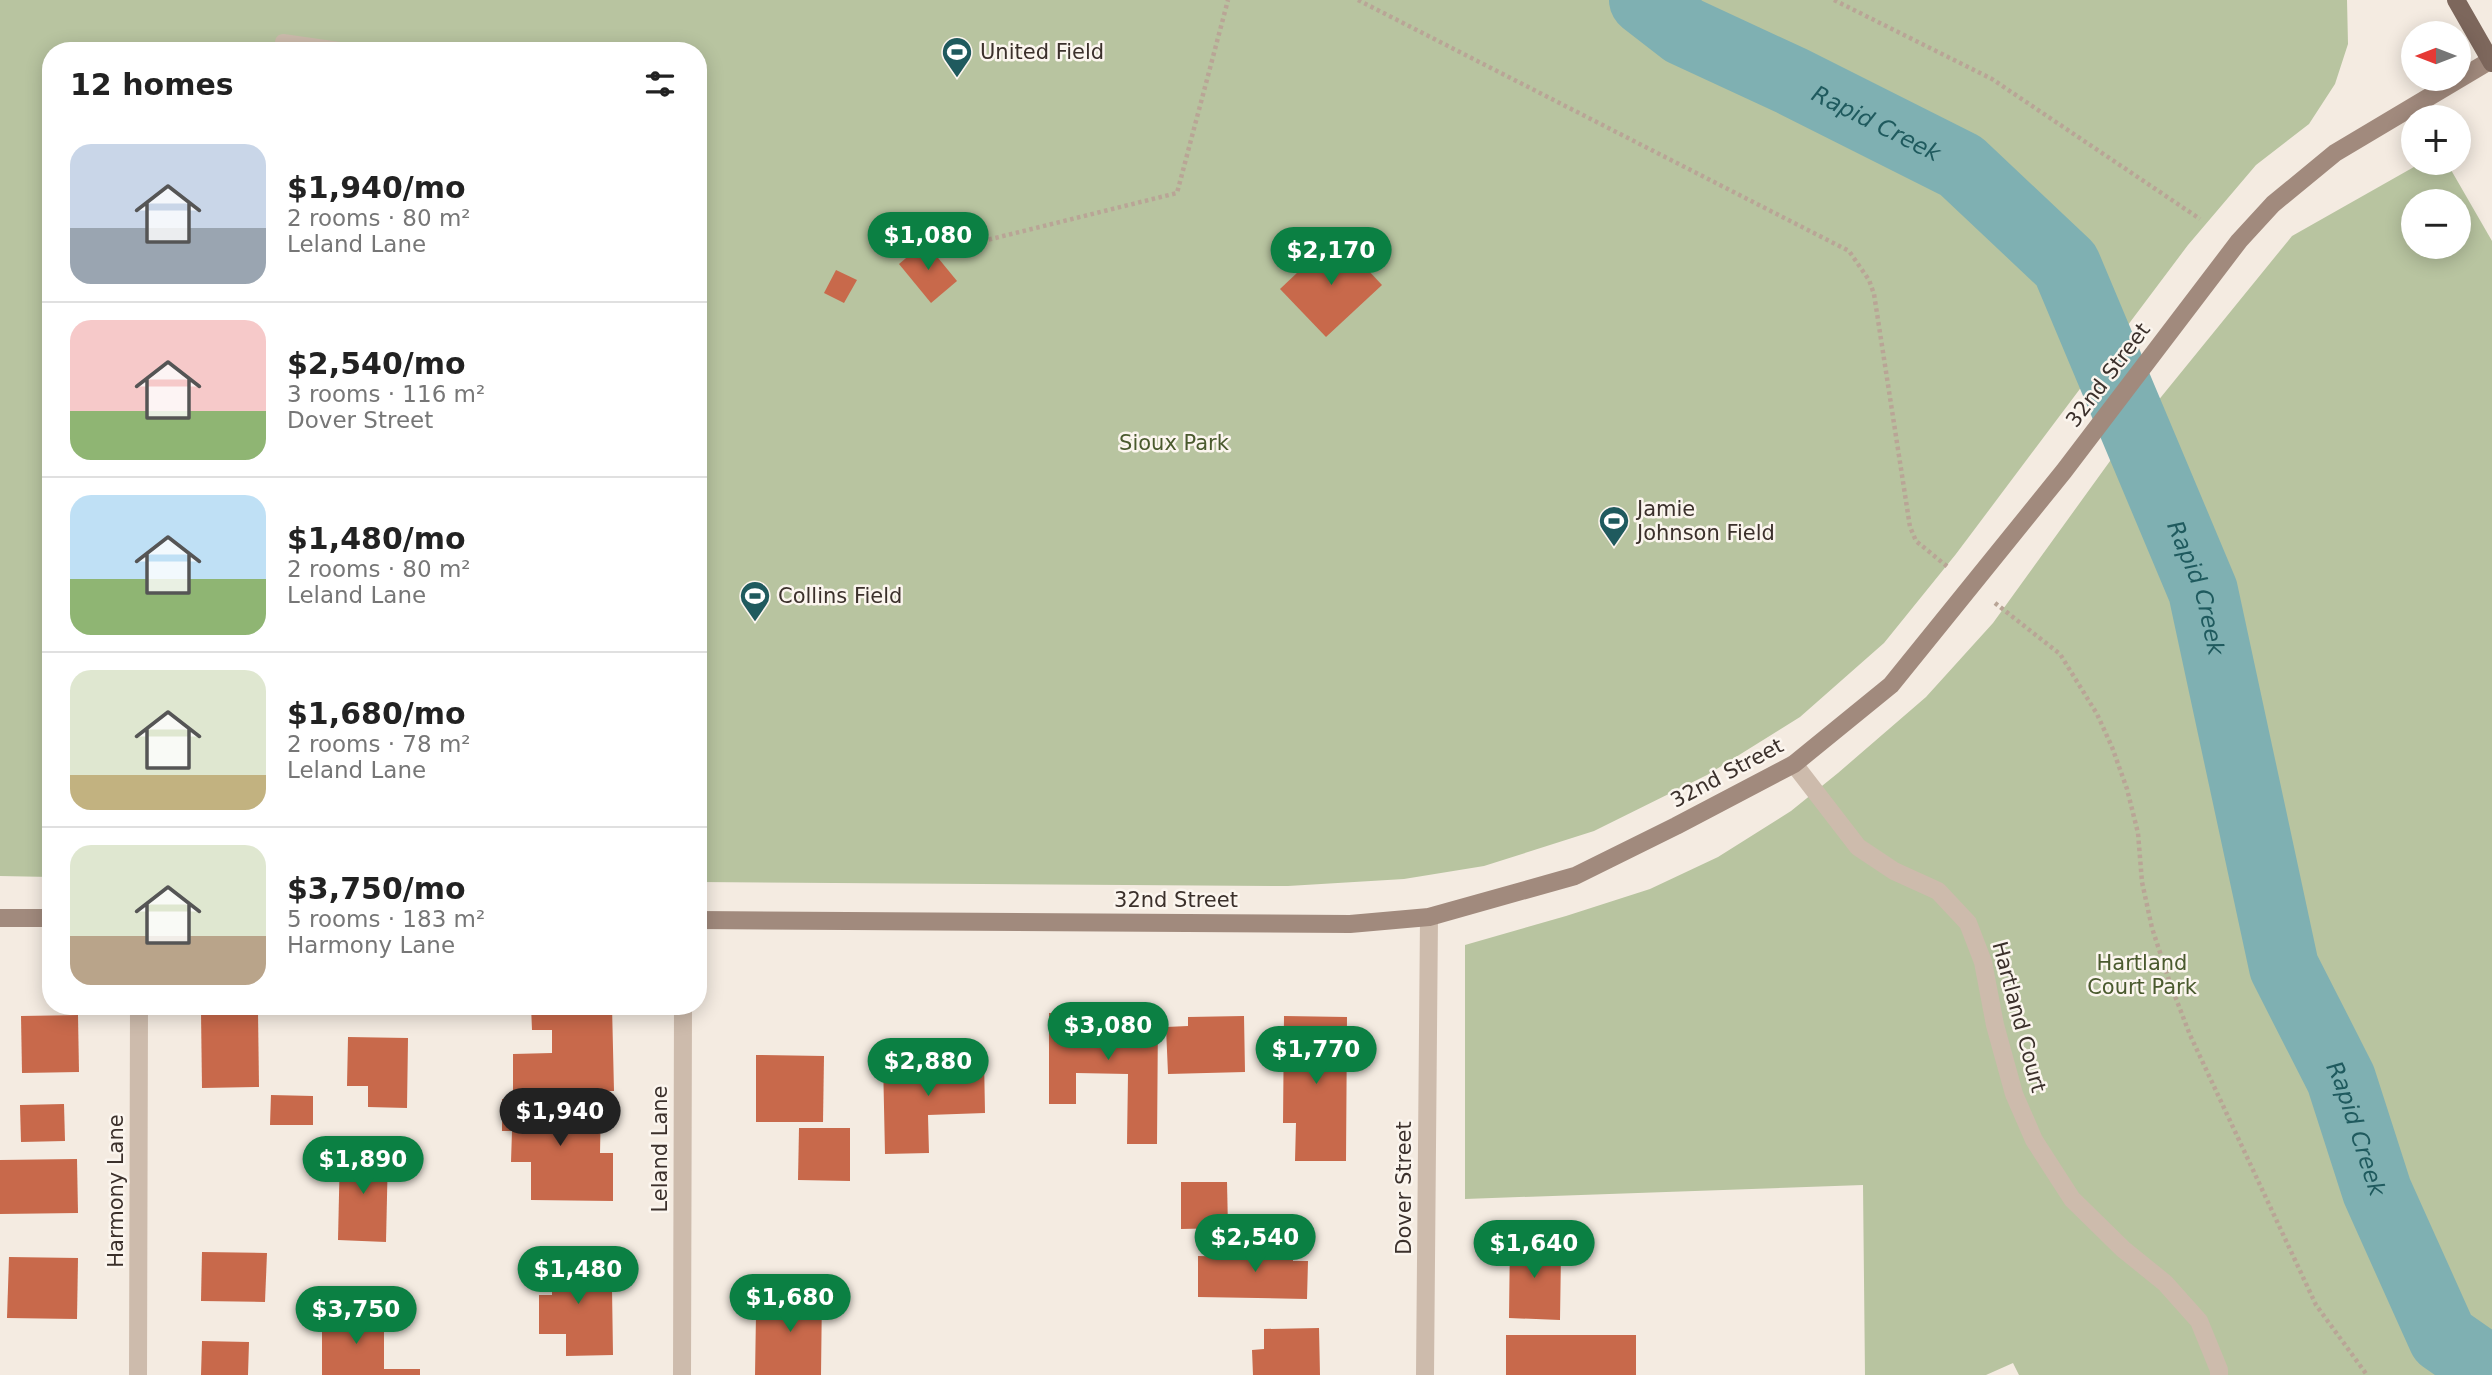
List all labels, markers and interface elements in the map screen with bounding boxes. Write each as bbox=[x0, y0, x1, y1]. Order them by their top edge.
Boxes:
north arrow bbox=[2401, 21, 2471, 91]
map controls bbox=[2401, 21, 2471, 259]
sports icon: United Field bbox=[940, 35, 974, 79]
place label: United Field bbox=[980, 40, 1104, 64]
icon: filters bbox=[641, 65, 679, 103]
text: 12 homes bbox=[70, 67, 234, 102]
water label: Rapid Creek bbox=[1808, 80, 1946, 167]
button: + bbox=[2401, 105, 2471, 175]
text: $1,940/mo bbox=[287, 170, 466, 205]
icon: home bbox=[126, 172, 210, 256]
button: − bbox=[2401, 189, 2471, 259]
text: 2 rooms · 80 m² bbox=[287, 205, 471, 231]
pin: $1,080 bbox=[871, 212, 985, 272]
text: $1,080 bbox=[884, 222, 972, 248]
pin: $2,170 bbox=[1274, 228, 1388, 287]
text: Leland Lane bbox=[287, 231, 426, 257]
text: $2,170 bbox=[1287, 237, 1375, 263]
street label: 32nd Street bbox=[2061, 318, 2155, 432]
text: $2,540/mo bbox=[287, 346, 466, 381]
icon: home bbox=[126, 348, 210, 432]
text: 3 rooms · 116 m² bbox=[287, 381, 485, 407]
text: Dover Street bbox=[287, 407, 433, 433]
park label: Sioux Park bbox=[1119, 431, 1230, 455]
place label: Jamie Johnson Field bbox=[1635, 497, 1775, 545]
sports icon: Jamie Johnson Field bbox=[1597, 504, 1631, 548]
water label: Rapid Creek bbox=[2162, 517, 2230, 659]
text: $1,480/mo bbox=[287, 521, 466, 556]
icon: home bbox=[126, 523, 210, 607]
text: 2 rooms · 80 m² bbox=[287, 556, 471, 582]
sports icon: Collins Field bbox=[738, 579, 772, 623]
text: Leland Lane bbox=[287, 582, 426, 608]
place label: Collins Field bbox=[778, 584, 902, 608]
text: $1,680/mo bbox=[287, 696, 466, 731]
icon: home bbox=[126, 698, 210, 782]
text: 2 rooms · 78 m² bbox=[287, 731, 471, 757]
street label: 32nd Street bbox=[1667, 733, 1787, 813]
text: Leland Lane bbox=[287, 757, 426, 783]
text: $3,750/mo bbox=[287, 871, 466, 906]
icon: home bbox=[126, 873, 210, 957]
street label: 32nd Street bbox=[1114, 888, 1238, 912]
text: 5 rooms · 183 m² bbox=[287, 906, 485, 932]
text: Harmony Lane bbox=[287, 932, 455, 958]
street label: Hartland Court bbox=[1987, 939, 2051, 1095]
park label: Hartland Court Park bbox=[2087, 951, 2198, 999]
pin: $3,080 bbox=[1051, 1002, 1165, 1062]
text: $3,080 bbox=[1064, 1012, 1152, 1038]
pin: $1,770 bbox=[1259, 1026, 1373, 1086]
text: $1,770 bbox=[1272, 1036, 1360, 1062]
pin: $2,880 bbox=[871, 1038, 985, 1098]
text: $2,880 bbox=[884, 1048, 972, 1074]
water label: Rapid Creek bbox=[2321, 1057, 2391, 1201]
street label: Leland Lane bbox=[648, 1085, 672, 1213]
pin: $1,940 bbox=[503, 1088, 617, 1148]
text: $1,940 bbox=[516, 1098, 604, 1124]
street label: Harmony Lane bbox=[104, 1114, 128, 1268]
street label: Dover Street bbox=[1392, 1121, 1416, 1255]
pin: $1,890 bbox=[306, 1136, 420, 1196]
text: $1,890 bbox=[319, 1146, 407, 1172]
pin: $2,540 bbox=[1198, 1214, 1312, 1274]
pin: $1,640 bbox=[1477, 1220, 1591, 1280]
text: $2,540 bbox=[1211, 1224, 1299, 1250]
text: $1,640 bbox=[1490, 1230, 1578, 1256]
pin: $1,480 bbox=[521, 1246, 635, 1306]
text: $1,480 bbox=[534, 1256, 622, 1282]
pin: $1,680 bbox=[733, 1274, 847, 1334]
text: $1,680 bbox=[746, 1284, 834, 1310]
pin: $3,750 bbox=[299, 1286, 413, 1346]
text: $3,750 bbox=[312, 1296, 400, 1322]

